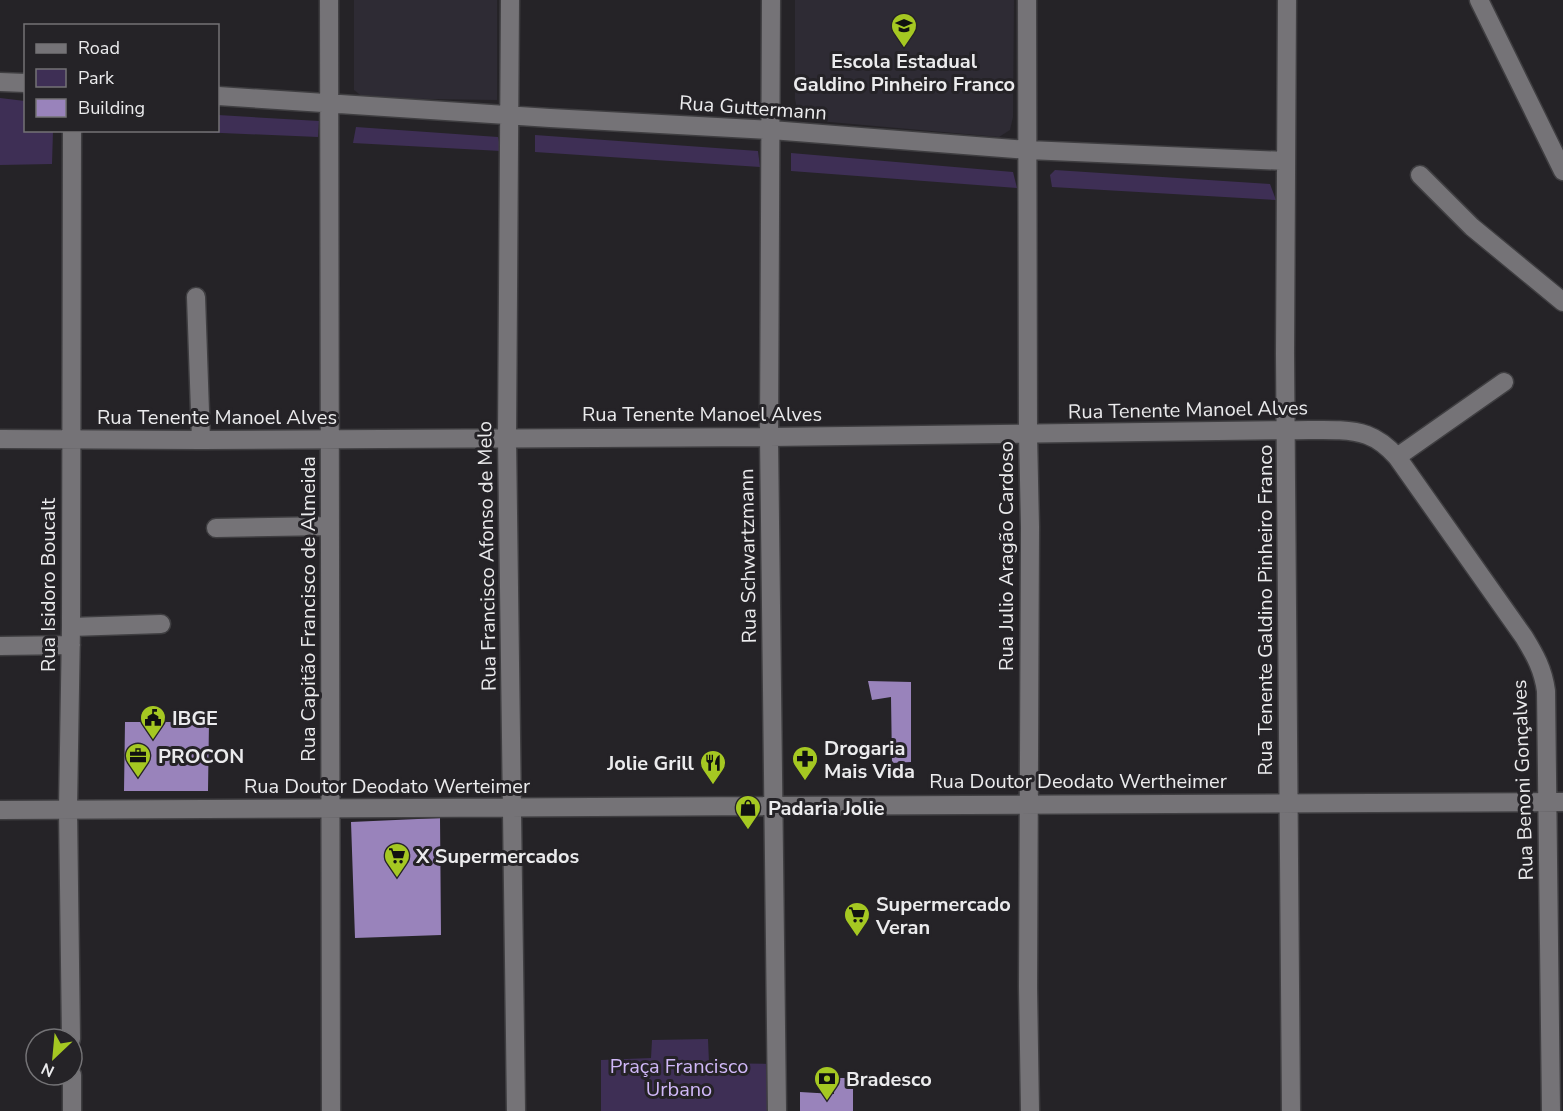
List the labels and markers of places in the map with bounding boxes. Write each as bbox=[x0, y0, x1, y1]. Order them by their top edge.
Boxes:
school or university icon: Escola Estadual Galdino Pinheiro Franco bbox=[889, 11, 919, 49]
place label: Escola Estadual Galdino Pinheiro Franco bbox=[793, 48, 1015, 98]
public building icon: IBGE bbox=[138, 703, 168, 741]
place label: IBGE bbox=[172, 705, 218, 732]
place label: Drogaria Mais Vida bbox=[824, 735, 915, 785]
office icon: PROCON bbox=[123, 741, 153, 779]
place label: PROCON bbox=[158, 743, 244, 770]
pharmacy icon: Drogaria Mais Vida bbox=[790, 744, 820, 782]
restaurant icon: Jolie Grill bbox=[698, 748, 728, 786]
place label: Jolie Grill bbox=[606, 750, 695, 777]
shop icon: Padaria Jolie bbox=[733, 793, 763, 831]
place label: Padaria Jolie bbox=[768, 795, 885, 822]
supermarket icon: X Supermercados bbox=[382, 841, 412, 879]
place label: X Supermercados bbox=[415, 843, 580, 870]
place label: Supermercado Veran bbox=[875, 891, 1011, 941]
supermarket icon: Supermercado Veran bbox=[842, 900, 872, 938]
bank icon: Bradesco bbox=[812, 1064, 842, 1102]
place label: Bradesco bbox=[846, 1066, 932, 1093]

